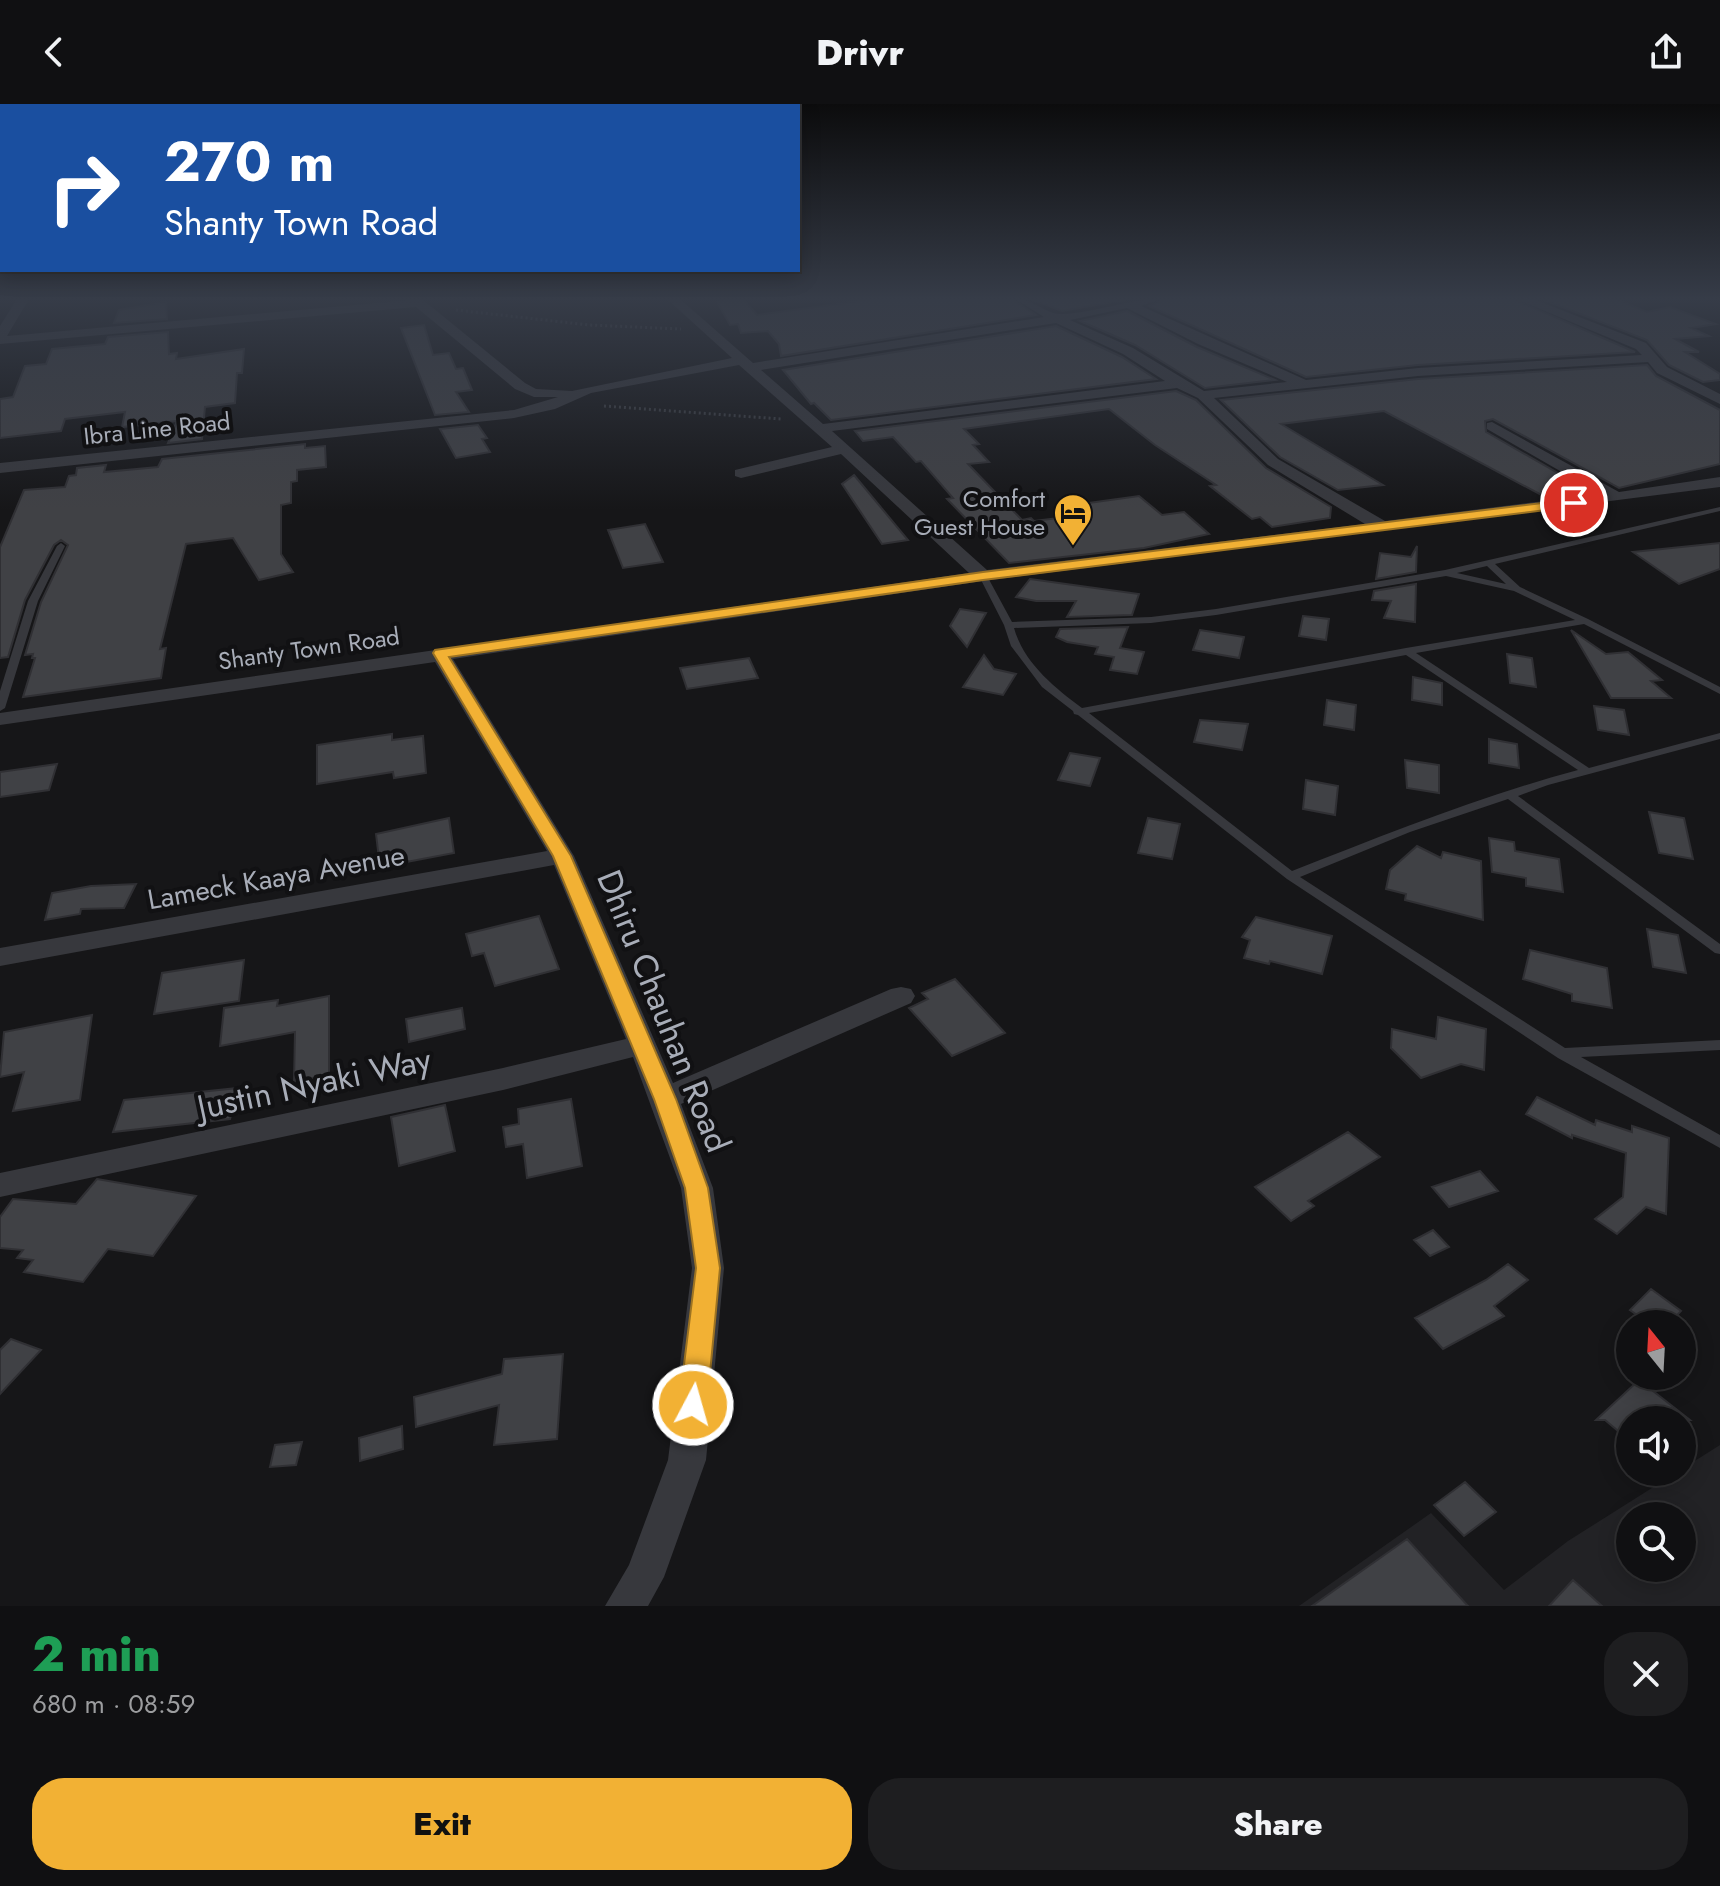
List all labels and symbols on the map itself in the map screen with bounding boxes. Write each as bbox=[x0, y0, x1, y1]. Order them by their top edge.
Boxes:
street label: Ibra Line Road bbox=[82, 403, 232, 454]
pin bbox=[1540, 469, 1608, 537]
place label: Comfort Guest House bbox=[914, 481, 1045, 544]
hotel icon: Comfort Guest House bbox=[1052, 492, 1094, 547]
street label: Shanty Town Road bbox=[216, 618, 402, 679]
street label: Lameck Kaaya Avenue bbox=[144, 835, 408, 920]
street label: Dhiru Chauhan Road bbox=[585, 863, 743, 1160]
street label: Justin Nyaki Way bbox=[189, 1035, 436, 1133]
north arrow bbox=[1616, 1310, 1696, 1390]
position arrow bbox=[651, 1363, 735, 1447]

